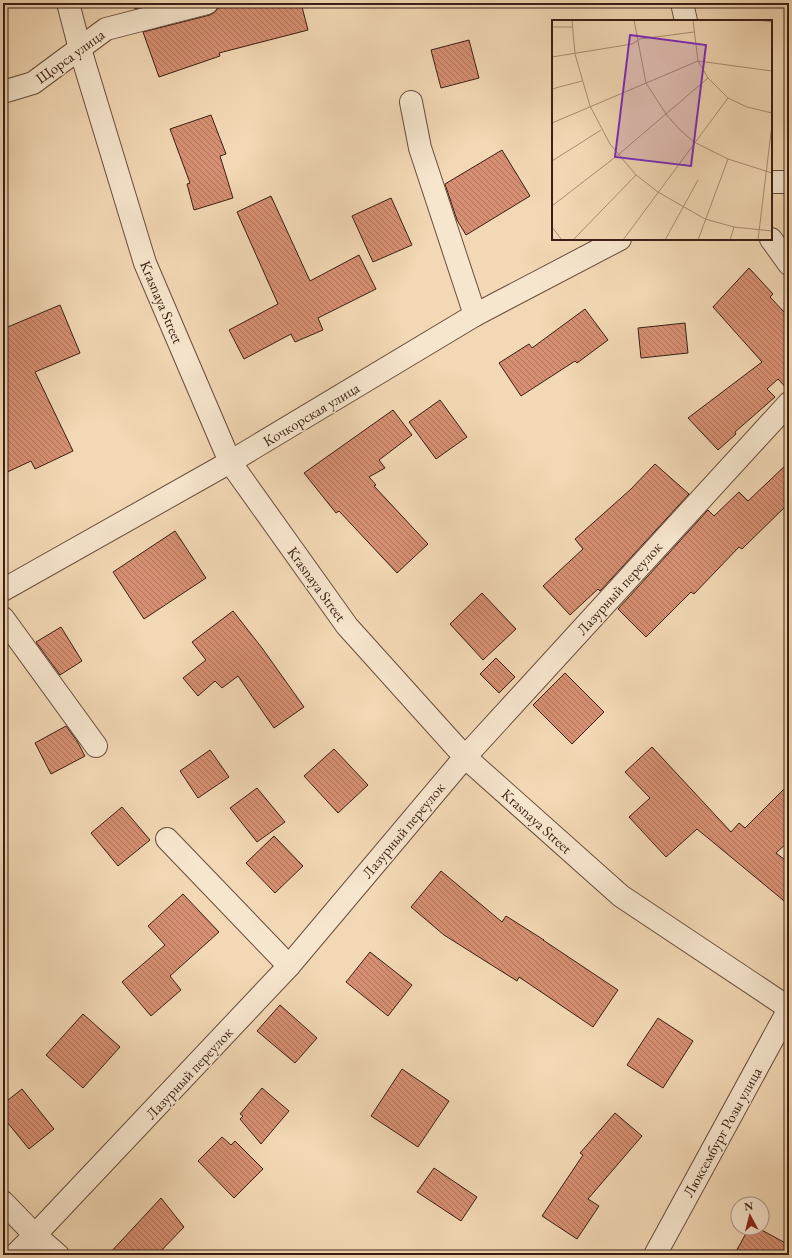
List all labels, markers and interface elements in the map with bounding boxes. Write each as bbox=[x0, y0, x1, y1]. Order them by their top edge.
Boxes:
inset map bbox=[552, 20, 772, 240]
street label: Щорса улица bbox=[32, 25, 108, 87]
street label: Krasnaya Street bbox=[136, 258, 188, 347]
street label: Кочкорская улица bbox=[259, 378, 363, 450]
street label: Лазурный переулок bbox=[572, 537, 666, 639]
street label: Krasnaya Street bbox=[283, 543, 351, 625]
street label: Лазурный переулок bbox=[357, 778, 449, 882]
street label: Krasnaya Street bbox=[498, 784, 576, 858]
street label: Лазурный переулок bbox=[141, 1023, 237, 1123]
street label: Люксембург Розы улица bbox=[678, 1064, 766, 1200]
north arrow bbox=[730, 1196, 770, 1236]
text: N bbox=[744, 1199, 754, 1214]

